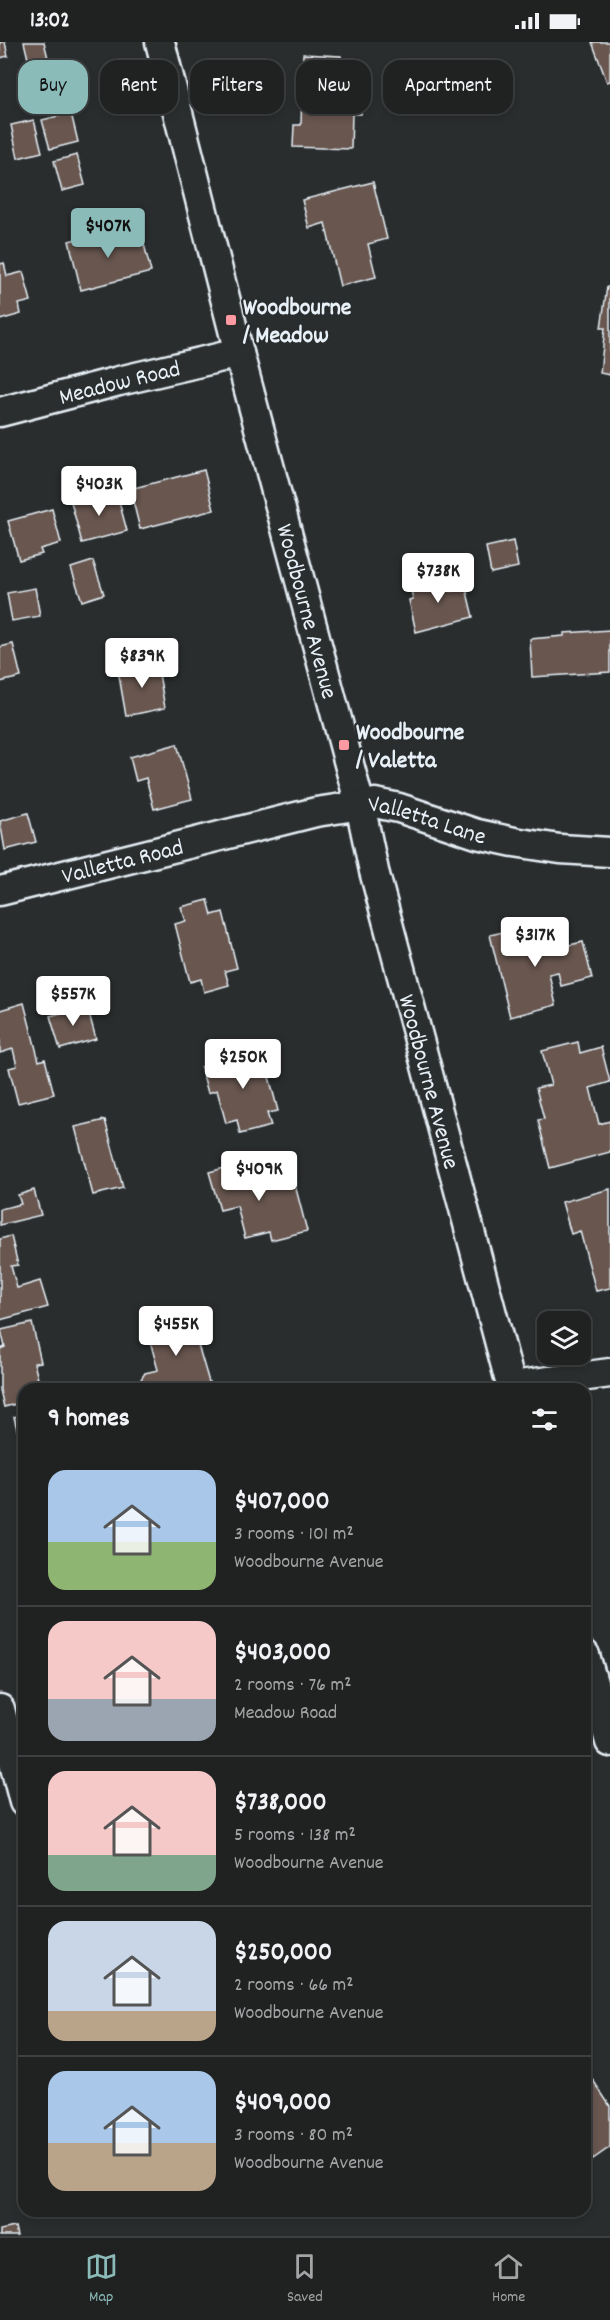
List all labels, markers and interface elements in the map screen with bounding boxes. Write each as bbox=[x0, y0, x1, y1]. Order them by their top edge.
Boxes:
text: 13:02 bbox=[30, 6, 70, 37]
chip: Buy bbox=[18, 60, 88, 114]
chip: Rent bbox=[100, 60, 178, 114]
chip: Filters bbox=[190, 60, 284, 114]
chip: New bbox=[296, 60, 371, 114]
chip: Apartment bbox=[383, 60, 513, 114]
pin: $407K bbox=[66, 208, 150, 259]
text: $407K bbox=[85, 213, 131, 241]
place label: Woodbourne / Meadow bbox=[242, 292, 352, 354]
marker: Woodbourne / Meadow bbox=[224, 313, 238, 327]
street label: Meadow Road bbox=[56, 353, 184, 416]
pin: $403K bbox=[57, 466, 141, 517]
text: $403K bbox=[75, 471, 123, 499]
street label: Woodbourne Avenue bbox=[266, 521, 345, 703]
pin: $738K bbox=[396, 553, 480, 604]
text: $738K bbox=[416, 558, 460, 586]
pin: $839K bbox=[100, 638, 184, 689]
text: $839K bbox=[119, 643, 165, 671]
place label: Woodbourne / Valetta bbox=[355, 717, 465, 779]
marker: Woodbourne / Valetta bbox=[337, 738, 351, 752]
street label: Valletta Lane bbox=[367, 788, 489, 855]
street label: Valletta Road bbox=[59, 832, 187, 895]
pin: $317K bbox=[493, 917, 577, 968]
text: $317K bbox=[515, 922, 555, 950]
pin: $557K bbox=[31, 976, 115, 1027]
text: $557K bbox=[50, 981, 96, 1009]
street label: Woodbourne Avenue bbox=[388, 991, 467, 1173]
pin: $250K bbox=[201, 1039, 285, 1090]
text: $250K bbox=[219, 1044, 267, 1072]
pin: $409K bbox=[217, 1151, 301, 1202]
text: $409K bbox=[235, 1156, 283, 1184]
pin: $455K bbox=[134, 1306, 218, 1357]
text: $455K bbox=[153, 1311, 199, 1339]
map controls bbox=[537, 1311, 591, 1365]
button: layers bbox=[537, 1311, 591, 1365]
text: 9 homes bbox=[48, 1401, 130, 1438]
icon: filters bbox=[528, 1403, 561, 1436]
text: $407,000 bbox=[234, 1484, 330, 1521]
icon: home bbox=[96, 1494, 168, 1566]
text: 3 rooms · 101 m² bbox=[234, 1521, 354, 1549]
text: Woodbourne Avenue bbox=[234, 1549, 384, 1577]
text: $403,000 bbox=[234, 1635, 331, 1672]
icon: home bbox=[96, 1645, 168, 1717]
text: 2 rooms · 76 m² bbox=[234, 1672, 352, 1700]
text: Meadow Road bbox=[234, 1700, 337, 1728]
text: $738,000 bbox=[234, 1785, 327, 1822]
icon: home bbox=[96, 1795, 168, 1867]
text: 5 rooms · 138 m² bbox=[234, 1822, 356, 1850]
text: Woodbourne Avenue bbox=[234, 1850, 384, 1878]
text: $250,000 bbox=[234, 1935, 332, 1972]
icon: home bbox=[96, 1945, 168, 2017]
text: 2 rooms · 66 m² bbox=[234, 1972, 354, 2000]
text: Woodbourne Avenue bbox=[234, 2000, 384, 2028]
text: $409,000 bbox=[234, 2085, 332, 2122]
icon: home bbox=[96, 2095, 168, 2167]
text: 3 rooms · 80 m² bbox=[234, 2122, 353, 2150]
text: Woodbourne Avenue bbox=[234, 2150, 384, 2178]
tab: Map bbox=[85, 2250, 118, 2309]
tab: Saved bbox=[287, 2250, 323, 2309]
tab: Home bbox=[492, 2250, 525, 2309]

